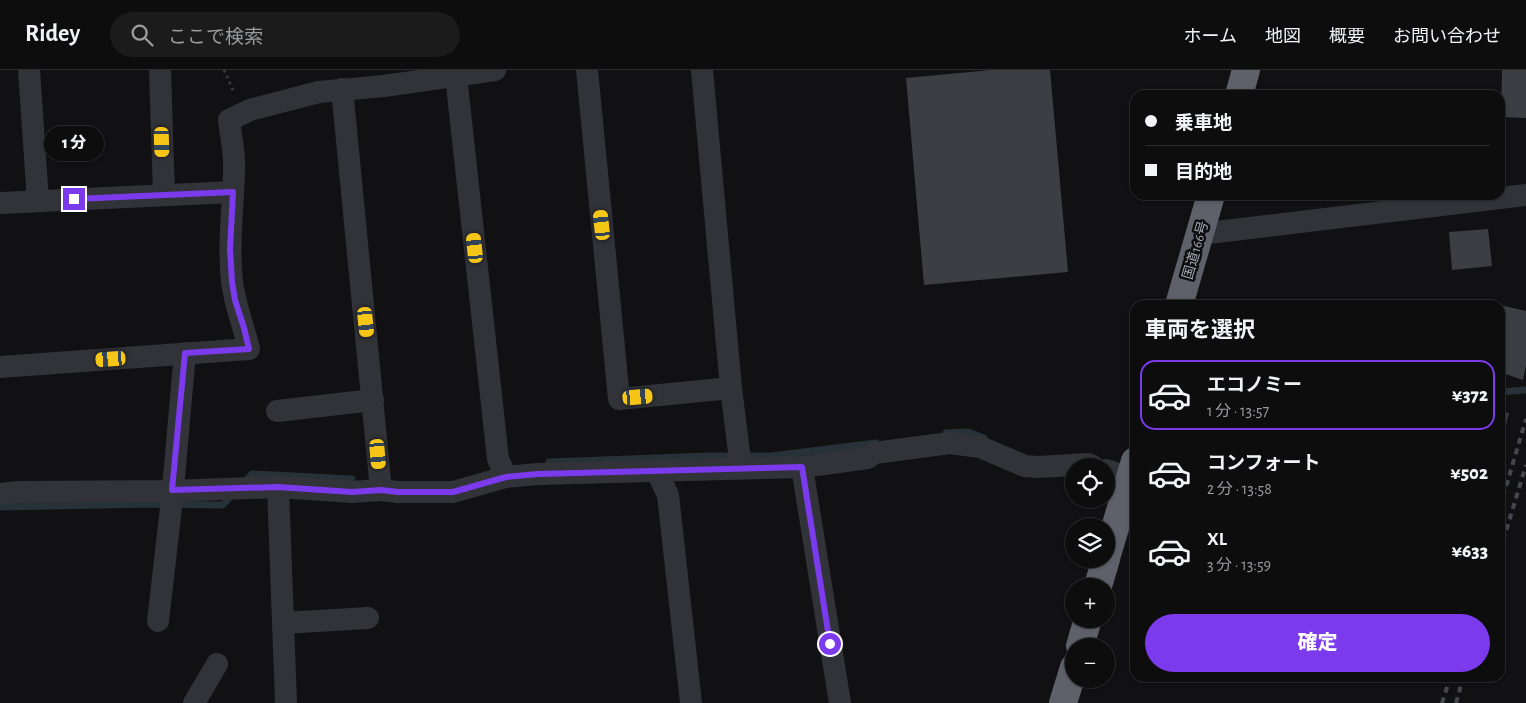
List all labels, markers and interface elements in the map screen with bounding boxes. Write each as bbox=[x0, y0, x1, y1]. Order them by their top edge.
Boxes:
search box bbox=[110, 12, 460, 57]
icon: search bbox=[128, 21, 156, 49]
text: Ridey bbox=[25, 22, 80, 46]
text: ここで検索 bbox=[168, 28, 263, 47]
text: ホーム bbox=[1184, 28, 1237, 46]
text: 地図 bbox=[1265, 28, 1301, 46]
text: 概要 bbox=[1329, 28, 1365, 46]
text: お問い合わせ bbox=[1393, 28, 1501, 46]
text: 乗車地 bbox=[1175, 114, 1232, 133]
callout: 1 分 bbox=[44, 126, 104, 162]
car bbox=[153, 127, 170, 157]
text: 1 分 bbox=[62, 135, 86, 151]
text: 目的地 bbox=[1175, 163, 1232, 182]
route end bbox=[63, 188, 85, 210]
car bbox=[592, 209, 611, 241]
street label: 国道166号 bbox=[1180, 219, 1211, 281]
car bbox=[465, 232, 484, 264]
car bbox=[356, 306, 375, 338]
text: 車両を選択 bbox=[1145, 319, 1255, 341]
car bbox=[95, 350, 126, 368]
icon: car bbox=[1147, 373, 1192, 418]
text: エコノミー bbox=[1207, 376, 1302, 395]
text: ¥372 bbox=[1452, 386, 1488, 405]
car bbox=[622, 388, 653, 406]
text: 1 分 · 13:57 bbox=[1207, 403, 1269, 419]
car bbox=[369, 438, 386, 470]
icon: car bbox=[1147, 451, 1192, 496]
text: コンフォート bbox=[1207, 454, 1320, 473]
map controls bbox=[1065, 458, 1115, 688]
button: locate bbox=[1065, 458, 1115, 508]
text: ¥502 bbox=[1450, 464, 1488, 483]
text: 2 分 · 13:58 bbox=[1207, 481, 1272, 497]
button: layers bbox=[1065, 518, 1115, 568]
icon: car bbox=[1147, 529, 1192, 574]
text: XL bbox=[1207, 530, 1227, 549]
text: ¥633 bbox=[1452, 542, 1488, 561]
text: 3 分 · 13:59 bbox=[1207, 557, 1271, 573]
button: + bbox=[1065, 578, 1115, 628]
button: 確定 bbox=[1145, 614, 1490, 672]
route start bbox=[819, 633, 841, 655]
button: − bbox=[1065, 638, 1115, 688]

